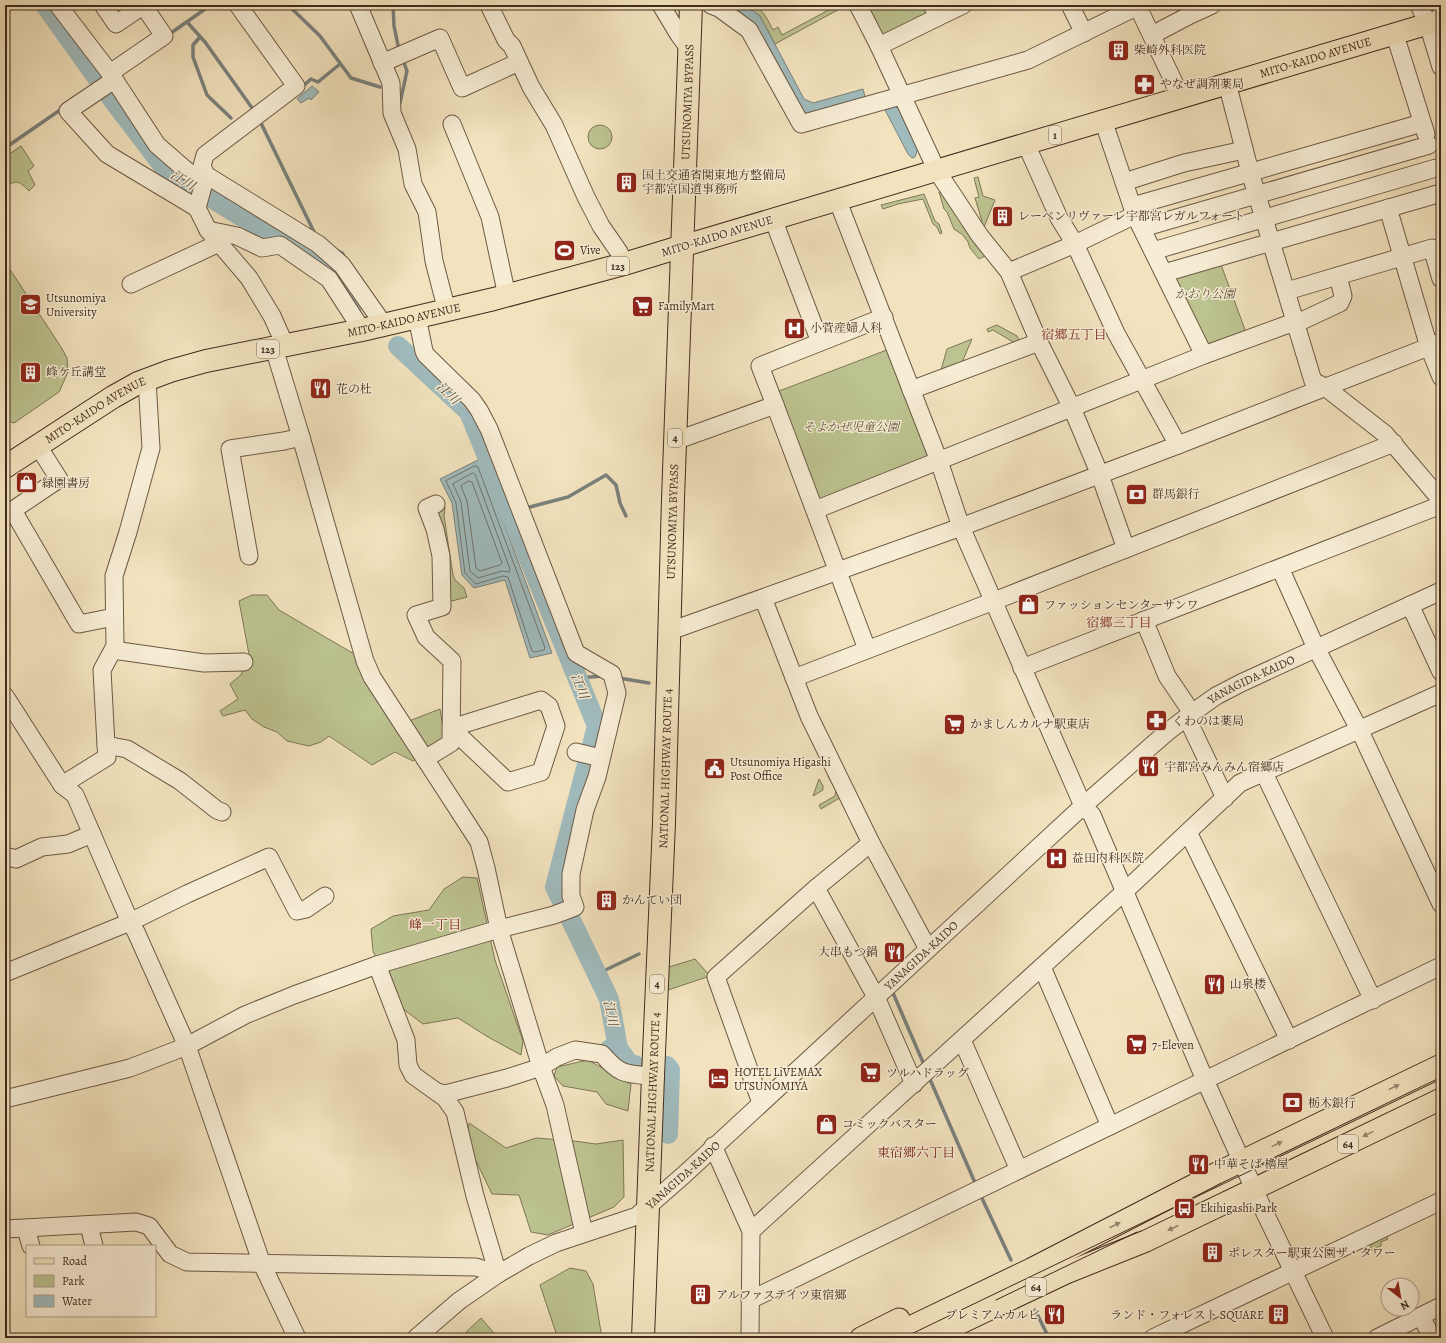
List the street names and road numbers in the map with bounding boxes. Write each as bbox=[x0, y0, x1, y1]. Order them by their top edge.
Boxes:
street label: MITO-KAIDO AVENUE bbox=[1258, 33, 1373, 82]
street label: UTSUNOMIYA BYPASS bbox=[677, 44, 698, 160]
road number: 1 bbox=[1049, 126, 1061, 144]
street label: MITO-KAIDO AVENUE bbox=[659, 211, 775, 261]
road number: 123 bbox=[607, 257, 629, 275]
street label: MITO-KAIDO AVENUE bbox=[346, 299, 462, 341]
road number: 123 bbox=[257, 340, 279, 358]
street label: MITO-KAIDO AVENUE bbox=[42, 373, 148, 447]
road number: 4 bbox=[668, 429, 682, 447]
street label: UTSUNOMIYA BYPASS bbox=[663, 463, 682, 580]
street label: YANAGIDA-KAIDO bbox=[1204, 651, 1297, 708]
street label: NATIONAL HIGHWAY ROUTE 4 bbox=[655, 688, 676, 849]
street label: YANAGIDA-KAIDO bbox=[880, 917, 962, 994]
road number: 4 bbox=[650, 975, 664, 993]
street label: NATIONAL HIGHWAY ROUTE 4 bbox=[641, 1011, 664, 1173]
road number: 64 bbox=[1338, 1135, 1358, 1153]
street label: YANAGIDA-KAIDO bbox=[642, 1137, 724, 1213]
road number: 64 bbox=[1026, 1278, 1046, 1296]

